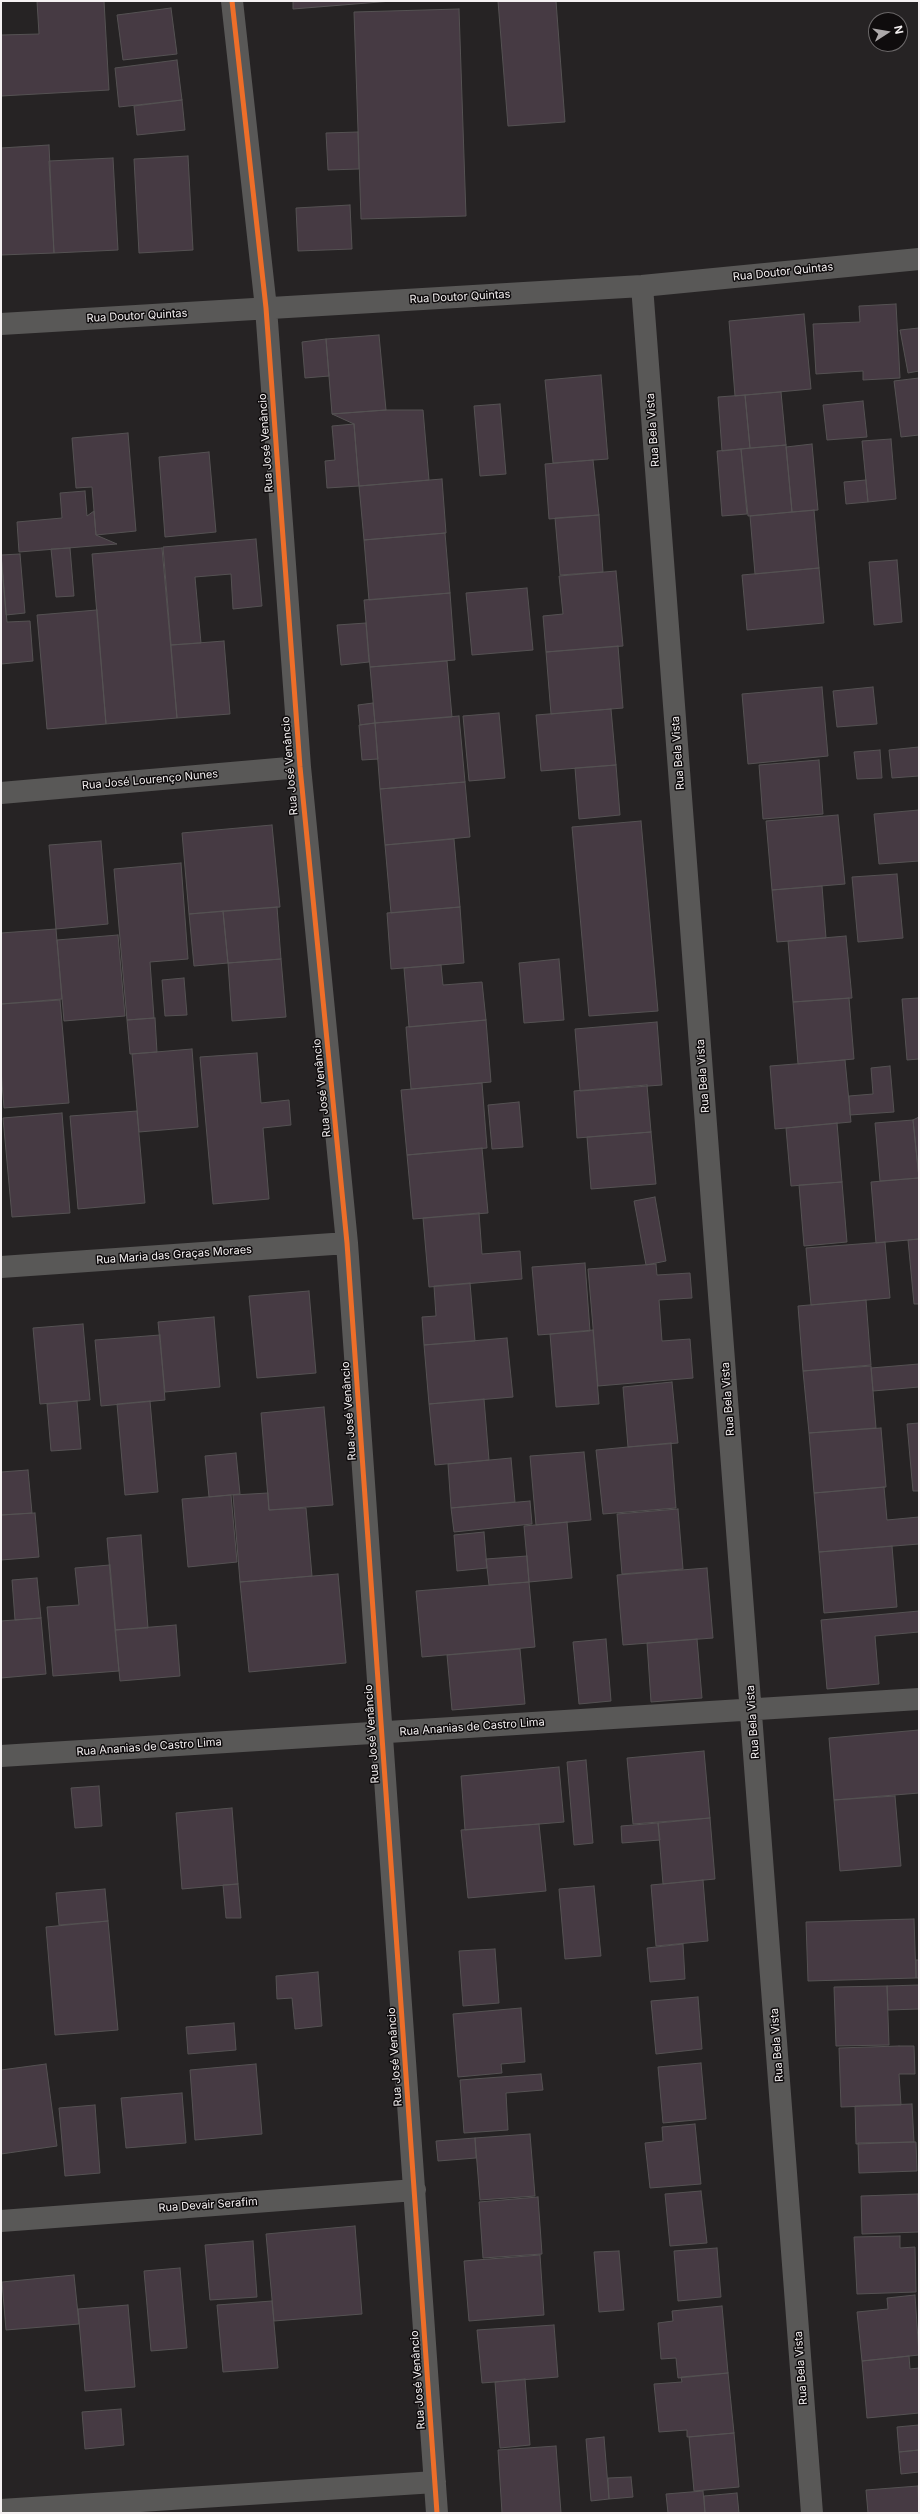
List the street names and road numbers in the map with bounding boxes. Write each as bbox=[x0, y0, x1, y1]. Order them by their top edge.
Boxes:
street label: Rua Doutor Quintas bbox=[732, 260, 834, 284]
street label: Rua Doutor Quintas bbox=[409, 288, 511, 306]
street label: Rua Doutor Quintas bbox=[86, 307, 188, 325]
street label: Rua Bela Vista bbox=[644, 392, 662, 468]
street label: Rua José Venâncio bbox=[256, 393, 276, 493]
street label: Rua Bela Vista bbox=[669, 715, 687, 791]
street label: Rua José Venâncio bbox=[279, 716, 301, 816]
street label: Rua José Lourenço Nunes bbox=[81, 767, 219, 793]
street label: Rua José Venâncio bbox=[310, 1038, 334, 1138]
street label: Rua Bela Vista bbox=[694, 1038, 712, 1114]
street label: Rua Maria das Graças Moraes bbox=[96, 1243, 252, 1267]
street label: Rua José Venâncio bbox=[339, 1361, 359, 1461]
street label: Rua Bela Vista bbox=[719, 1361, 737, 1437]
street label: Rua José Venâncio bbox=[362, 1684, 382, 1784]
street label: Rua Bela Vista bbox=[744, 1684, 762, 1760]
street label: Rua Ananias de Castro Lima bbox=[399, 1715, 545, 1739]
street label: Rua Ananias de Castro Lima bbox=[76, 1735, 222, 1759]
street label: Rua José Venâncio bbox=[385, 2007, 405, 2107]
street label: Rua Bela Vista bbox=[768, 2007, 786, 2083]
street label: Rua Devair Serafim bbox=[158, 2195, 258, 2215]
street label: Rua José Venâncio bbox=[408, 2330, 428, 2430]
street label: Rua Bela Vista bbox=[792, 2330, 810, 2406]

